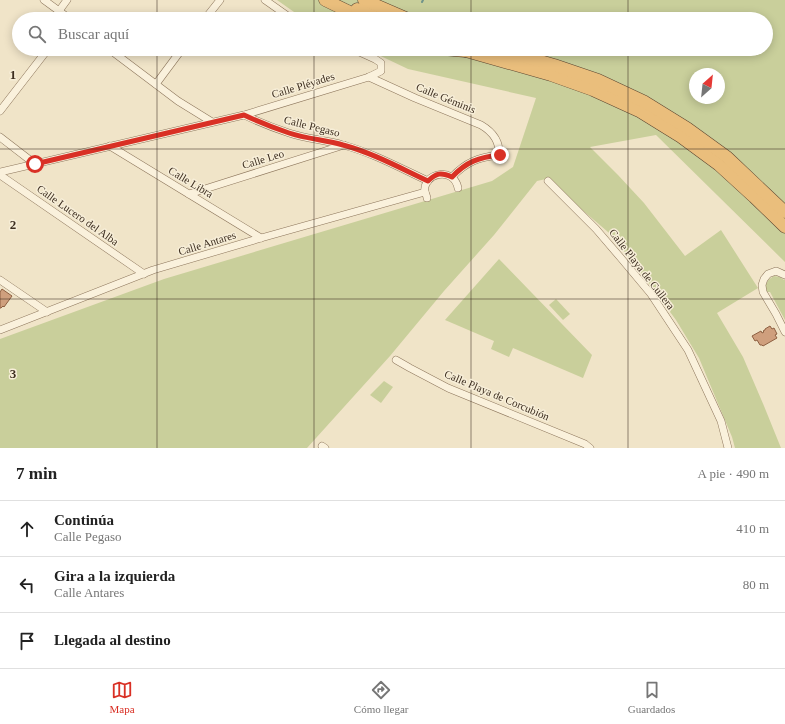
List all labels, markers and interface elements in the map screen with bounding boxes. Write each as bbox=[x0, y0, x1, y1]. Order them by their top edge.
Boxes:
search box bbox=[12, 12, 773, 56]
icon: search bbox=[26, 23, 48, 45]
text: Buscar aquí bbox=[58, 26, 129, 42]
text: 1 bbox=[10, 67, 16, 82]
north arrow bbox=[689, 68, 725, 104]
street label: Calle Pléyades bbox=[270, 70, 336, 100]
street label: Calle Géminis bbox=[414, 81, 478, 115]
street label: Calle Pegaso bbox=[283, 113, 342, 139]
route end bbox=[491, 146, 509, 164]
street label: Calle Leo bbox=[241, 147, 286, 171]
route start bbox=[26, 155, 44, 173]
street label: Calle Libra bbox=[167, 164, 216, 200]
street label: Calle Lucero del Alba bbox=[35, 182, 121, 248]
text: 2 bbox=[10, 217, 16, 232]
street label: Calle Playa de Cullera bbox=[607, 226, 677, 312]
street label: Calle Antares bbox=[177, 229, 237, 257]
text: 3 bbox=[10, 366, 17, 381]
street label: Calle Playa de Corcubión bbox=[443, 367, 552, 423]
text: 7 min bbox=[16, 464, 57, 483]
text: A pie · 490 m bbox=[698, 466, 769, 481]
text: Continúa bbox=[54, 512, 114, 528]
icon: ahead bbox=[16, 518, 38, 540]
text: 410 m bbox=[736, 521, 769, 536]
text: Calle Pegaso bbox=[54, 529, 122, 544]
text: Gira a la izquierda bbox=[54, 568, 175, 584]
icon: left bbox=[16, 574, 38, 596]
text: 80 m bbox=[743, 577, 769, 592]
text: Calle Antares bbox=[54, 585, 124, 600]
icon: arrive bbox=[16, 630, 38, 652]
text: Llegada al destino bbox=[54, 632, 171, 648]
tab: Mapa bbox=[110, 679, 135, 715]
tab: Cómo llegar bbox=[354, 679, 409, 715]
tab: Guardados bbox=[628, 679, 675, 715]

